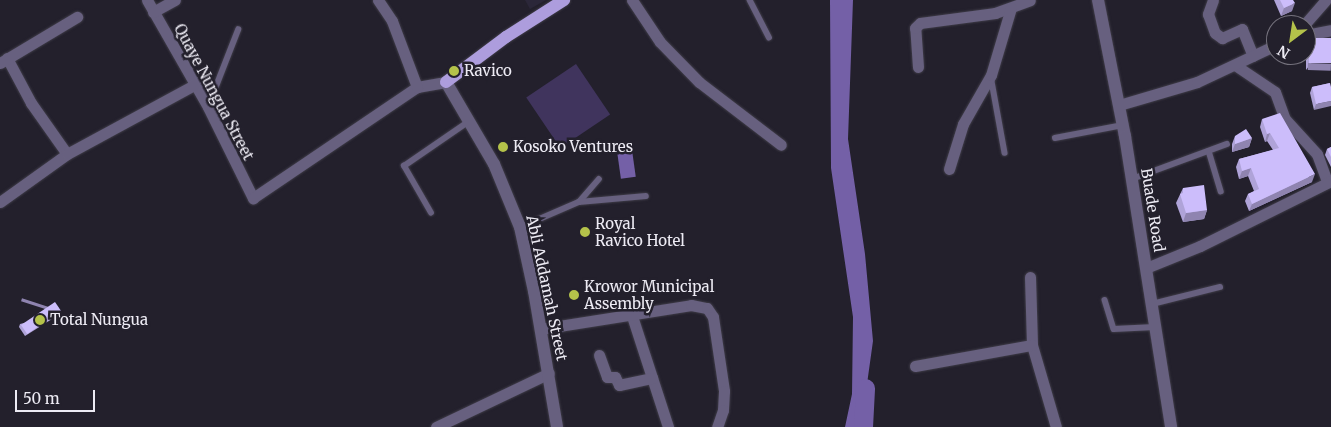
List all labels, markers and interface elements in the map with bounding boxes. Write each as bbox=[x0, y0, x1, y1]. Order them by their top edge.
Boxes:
north arrow bbox=[1266, 15, 1316, 65]
street label: Quaye Nungua Street bbox=[170, 21, 258, 163]
text: N bbox=[1274, 41, 1293, 63]
place label: Ravico bbox=[464, 62, 512, 80]
marker: Ravico bbox=[448, 65, 460, 77]
place label: Kosoko Ventures bbox=[513, 138, 633, 156]
marker: Kosoko Ventures bbox=[497, 141, 509, 153]
street label: Buade Road bbox=[1138, 167, 1168, 253]
street label: Abli Addamah Street bbox=[523, 214, 571, 362]
place label: Royal Ravico Hotel bbox=[595, 214, 685, 249]
marker: Royal Ravico Hotel bbox=[579, 226, 591, 238]
place label: Krowor Municipal Assembly bbox=[584, 277, 714, 312]
marker: Krowor Municipal Assembly bbox=[568, 289, 580, 301]
place label: Total Nungua bbox=[50, 311, 148, 329]
marker: Total Nungua bbox=[34, 314, 46, 326]
scale bar bbox=[18, 380, 98, 412]
text: 50 m bbox=[23, 389, 60, 408]

